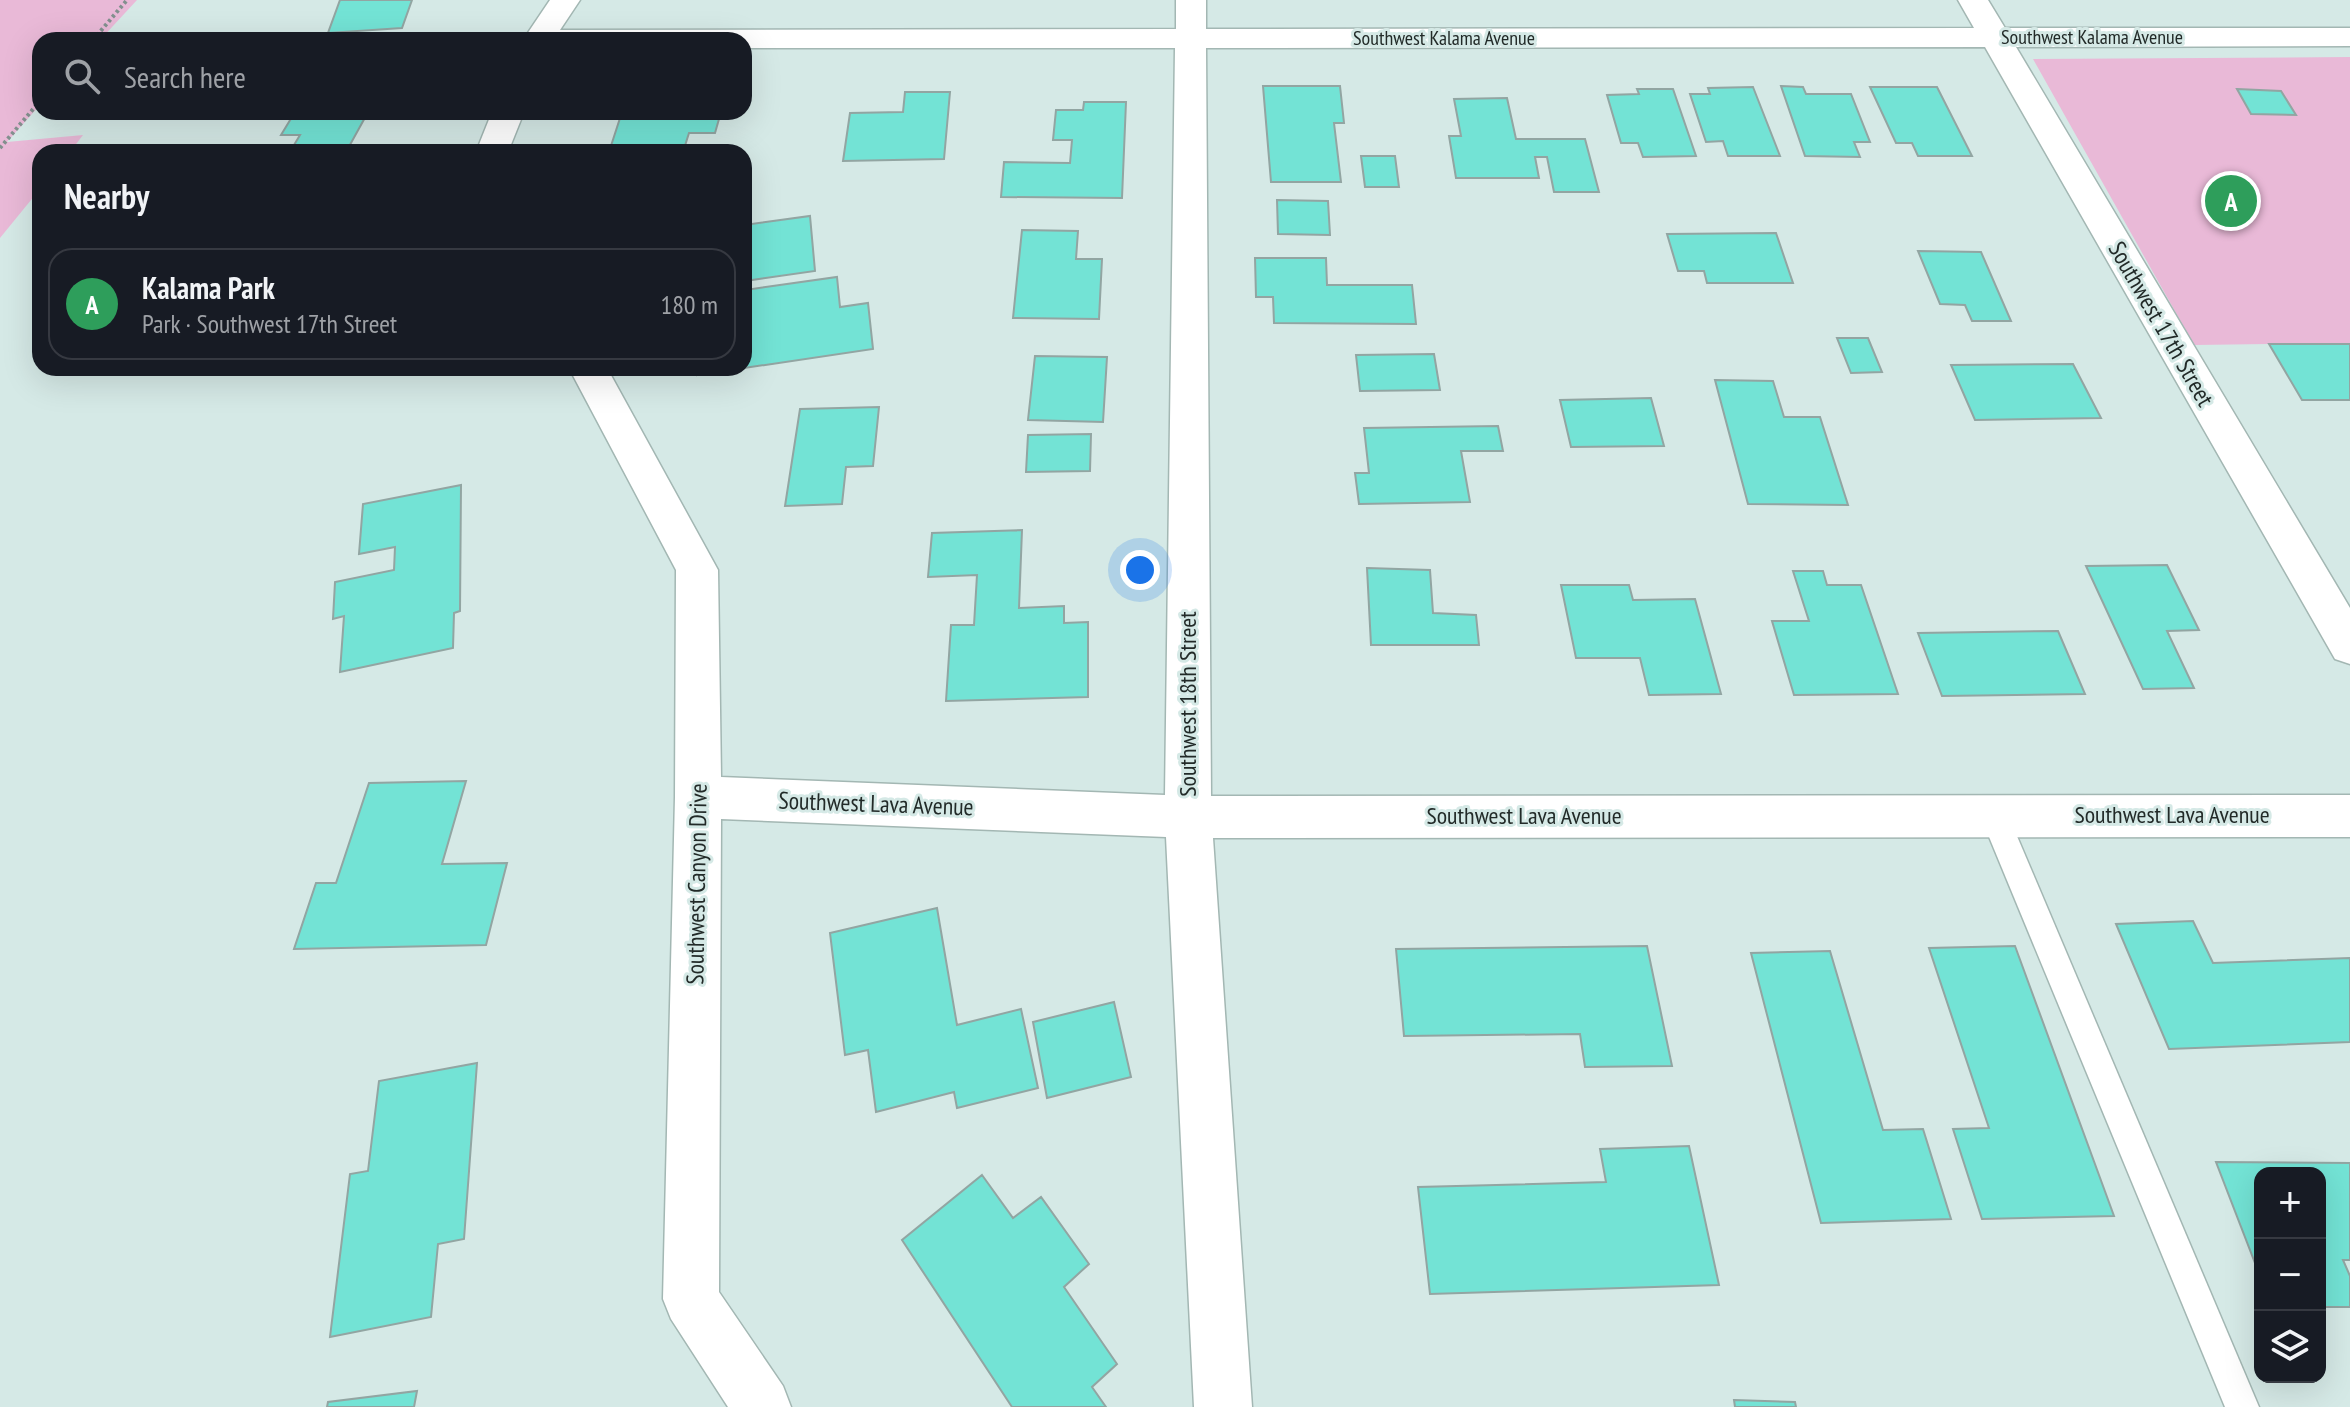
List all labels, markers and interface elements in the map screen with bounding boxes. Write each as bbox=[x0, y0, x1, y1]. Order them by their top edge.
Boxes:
street label: Southwest Kalama Avenue bbox=[2001, 24, 2183, 50]
street label: Southwest Kalama Avenue bbox=[1353, 25, 1535, 51]
search box bbox=[32, 32, 752, 120]
icon: search bbox=[60, 54, 104, 98]
text: Search here bbox=[124, 57, 246, 96]
pin: A bbox=[2205, 171, 2257, 231]
text: Nearby bbox=[64, 174, 149, 218]
street label: Southwest 17th Street bbox=[2102, 236, 2221, 412]
text: Kalama Park bbox=[142, 268, 275, 307]
text: A bbox=[85, 288, 99, 321]
text: 180 m bbox=[660, 288, 718, 321]
text: Park · Southwest 17th Street bbox=[142, 307, 397, 340]
your location bbox=[1120, 550, 1160, 590]
street label: Southwest 18th Street bbox=[1172, 611, 1203, 797]
street label: Southwest Canyon Drive bbox=[679, 783, 714, 985]
street label: Southwest Lava Avenue bbox=[778, 785, 974, 822]
street label: Southwest Lava Avenue bbox=[2074, 799, 2270, 830]
street label: Southwest Lava Avenue bbox=[1426, 800, 1622, 831]
map controls bbox=[2254, 1167, 2326, 1383]
button: + bbox=[2254, 1167, 2326, 1239]
button: − bbox=[2254, 1239, 2326, 1311]
button: layers bbox=[2254, 1311, 2326, 1383]

